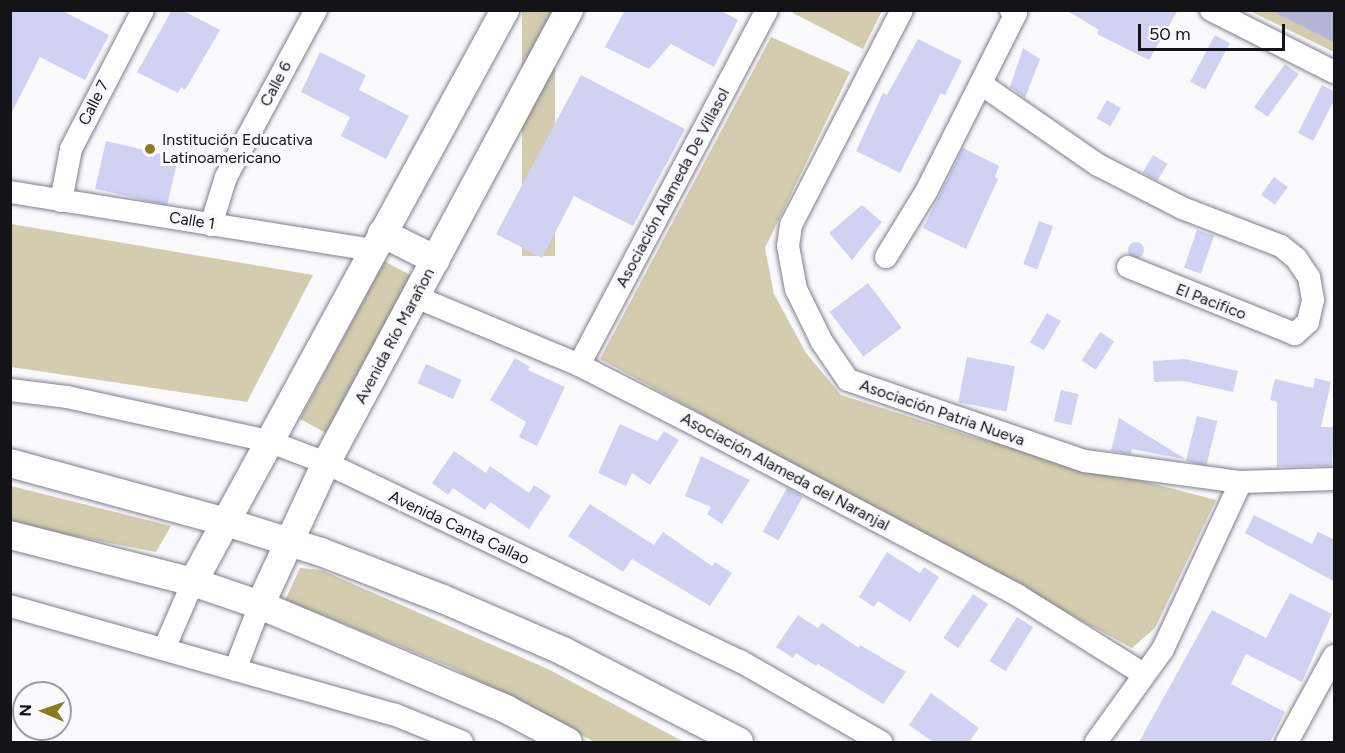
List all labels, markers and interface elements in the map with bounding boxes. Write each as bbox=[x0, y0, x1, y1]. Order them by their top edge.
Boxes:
scale bar bbox=[1141, 12, 1288, 50]
text: 50 m bbox=[1149, 23, 1191, 45]
street label: Calle 6 bbox=[256, 58, 296, 110]
street label: Calle 7 bbox=[75, 77, 113, 129]
street label: Asociación Alameda De Villasol bbox=[612, 85, 734, 291]
place label: Institución Educativa Latinoamericano bbox=[162, 130, 313, 168]
marker: Institución Educativa Latinoamericano bbox=[143, 142, 157, 156]
street label: Calle 1 bbox=[168, 208, 216, 234]
street label: Avenida Río Marañon bbox=[351, 265, 439, 407]
street label: El Pacifico bbox=[1173, 280, 1249, 324]
street label: Asociación Patria Nueva bbox=[857, 376, 1027, 450]
street label: Asociación Alameda del Naranjal bbox=[677, 409, 893, 535]
street label: Avenida Canta Callao bbox=[386, 487, 532, 569]
north arrow bbox=[12, 681, 72, 741]
text: N bbox=[16, 704, 35, 717]

